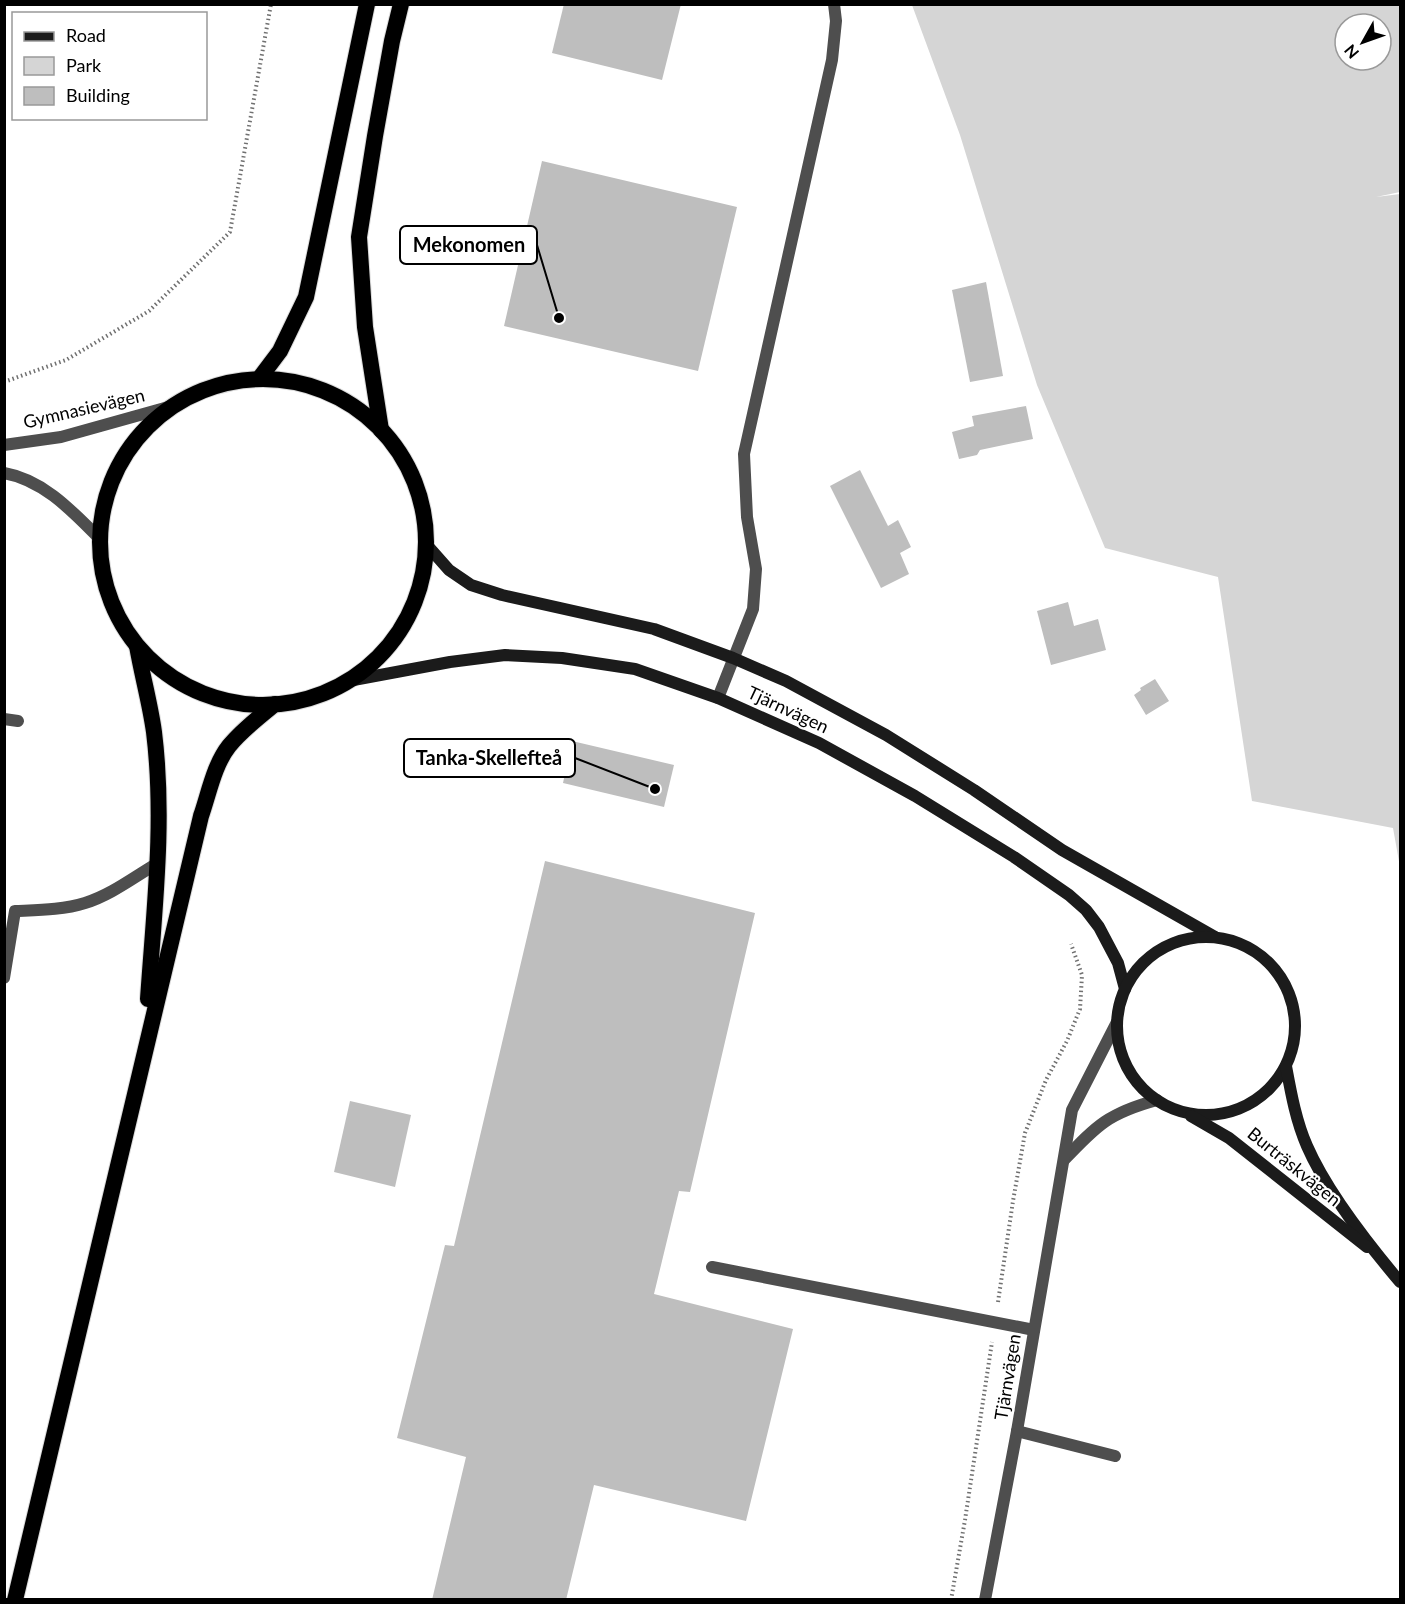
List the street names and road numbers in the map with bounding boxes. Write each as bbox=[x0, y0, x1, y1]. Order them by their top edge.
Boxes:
street label: Gymnasievägen bbox=[21, 383, 147, 433]
street label: Tjärnvägen bbox=[744, 681, 833, 737]
street label: Burträskvägen bbox=[1244, 1122, 1346, 1211]
street label: Tjärnvägen bbox=[989, 1332, 1025, 1422]

